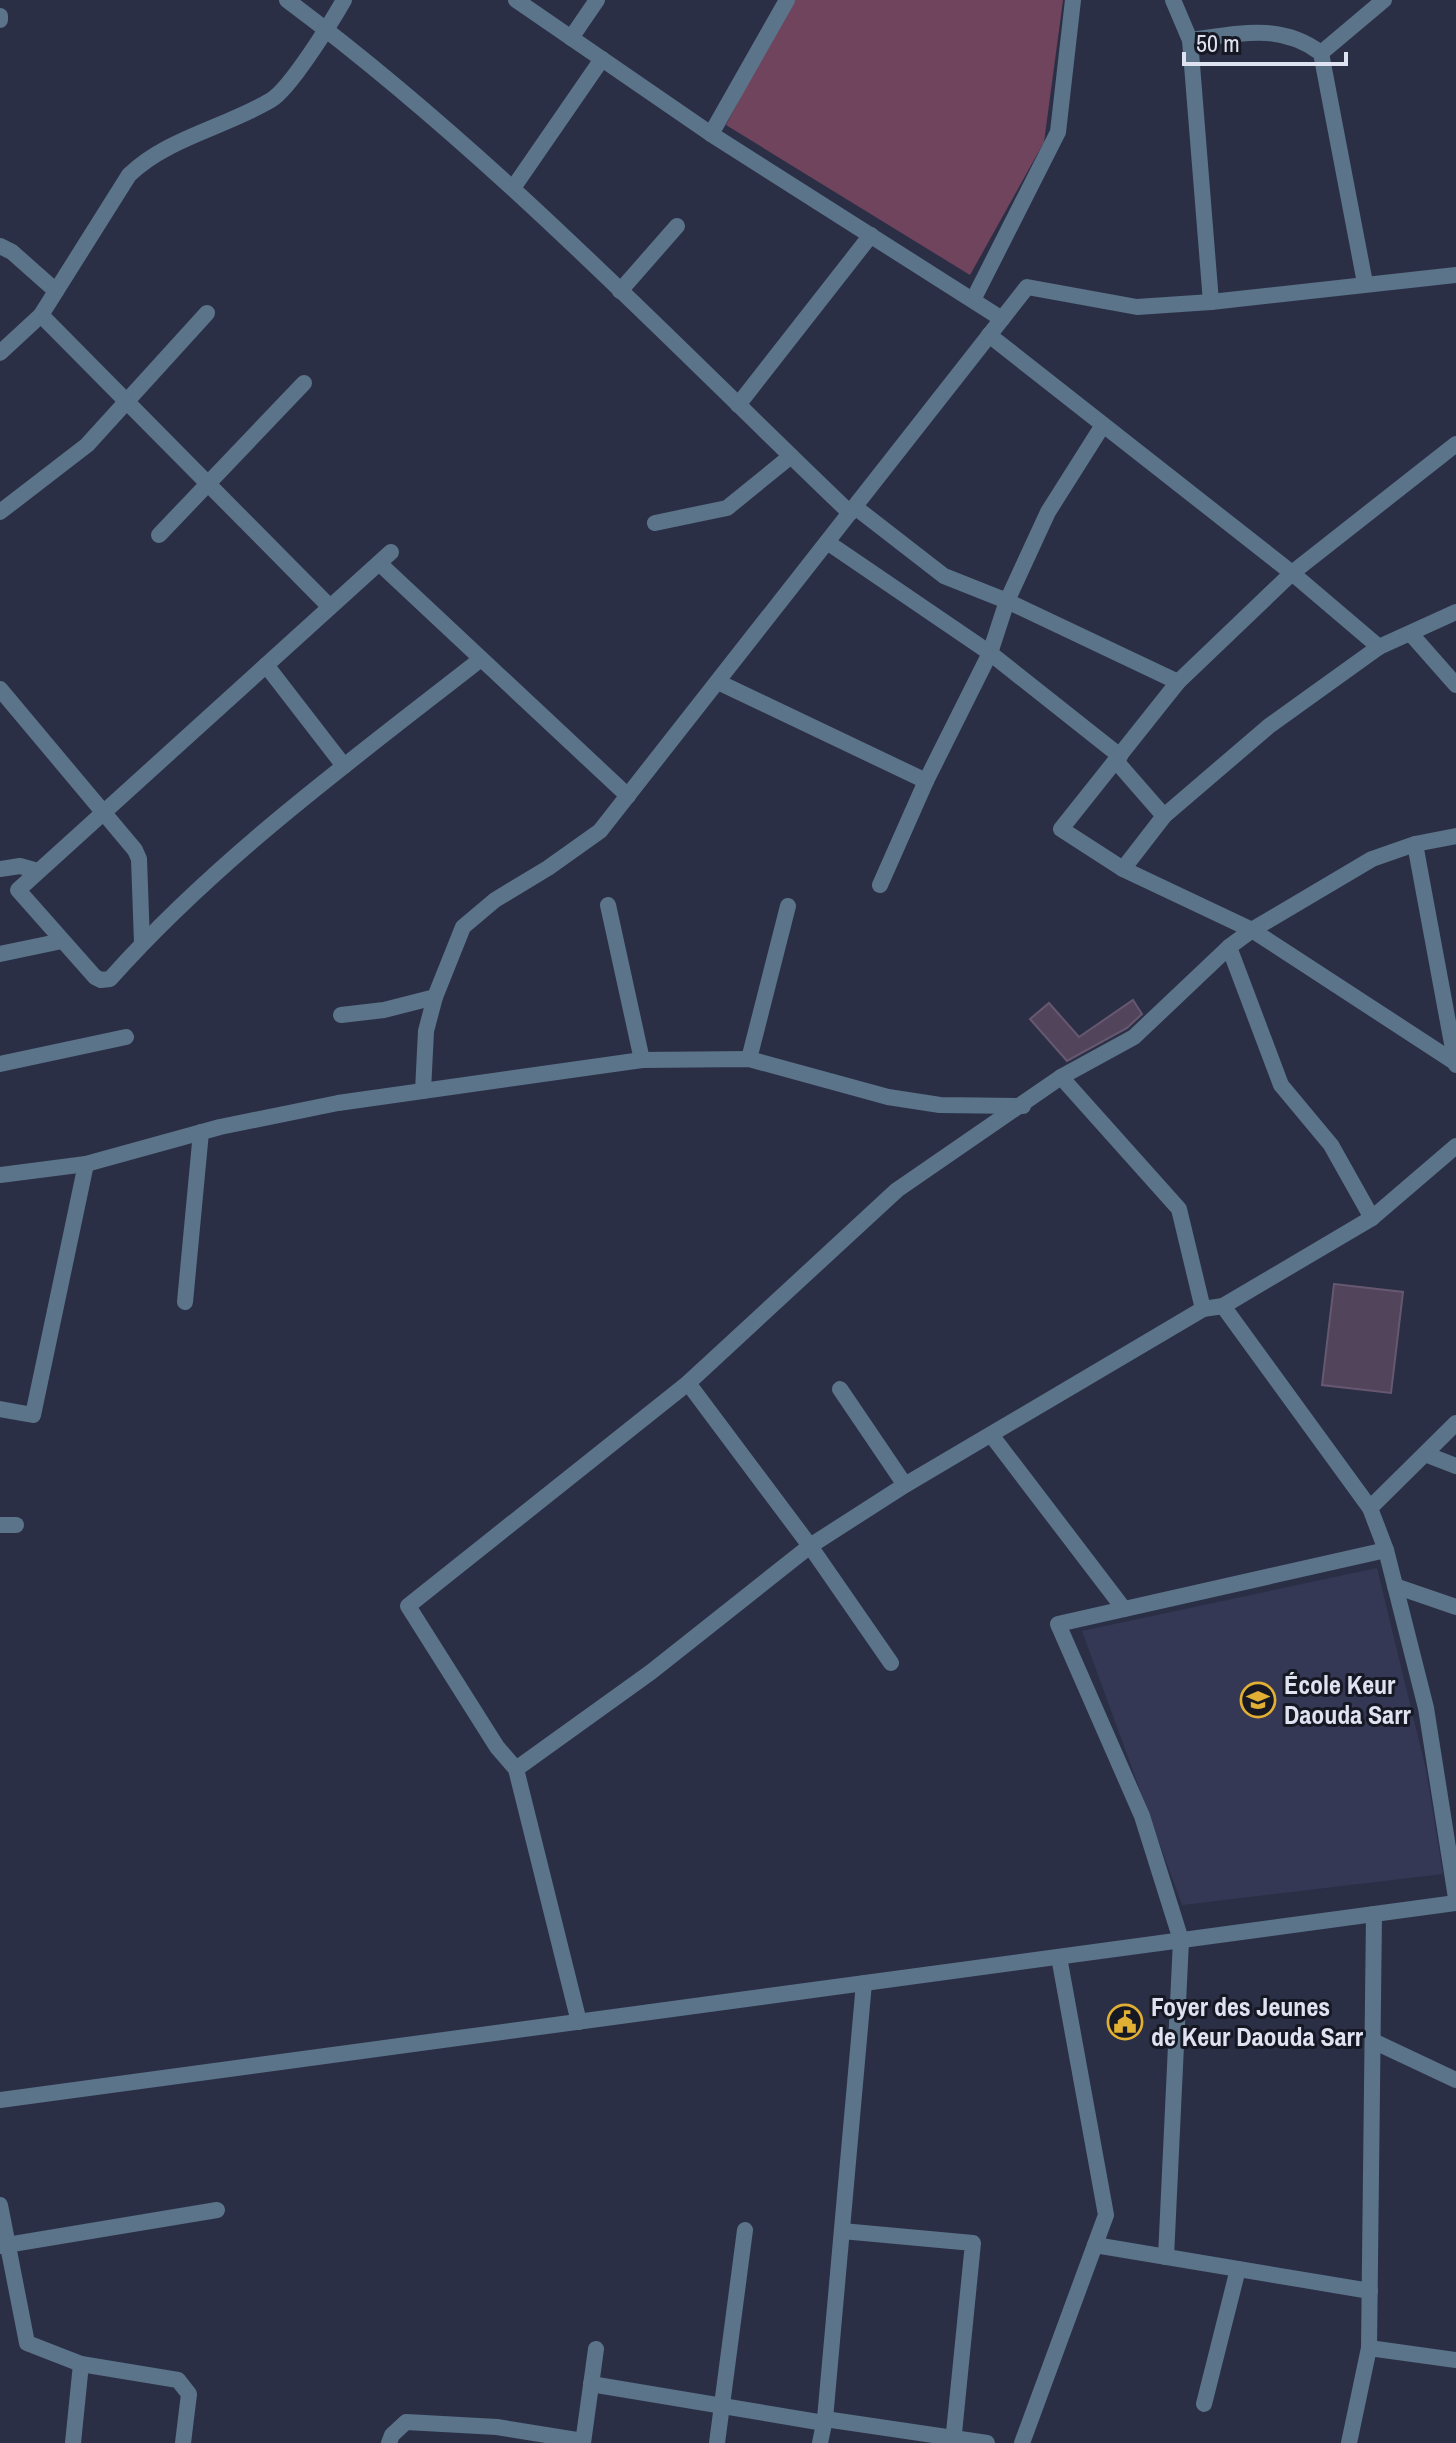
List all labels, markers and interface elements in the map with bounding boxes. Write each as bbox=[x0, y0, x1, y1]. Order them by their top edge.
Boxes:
scale bar bbox=[1184, 16, 1346, 66]
text: 50 m bbox=[1196, 27, 1240, 59]
place label: École Keur Daouda Sarr bbox=[1284, 1667, 1411, 1732]
school or university icon: École Keur Daouda Sarr bbox=[1239, 1681, 1277, 1719]
place label: Foyer des Jeunes de Keur Daouda Sarr bbox=[1151, 1989, 1364, 2054]
public building icon: Foyer des Jeunes de Keur Daouda Sarr bbox=[1106, 2003, 1144, 2041]

